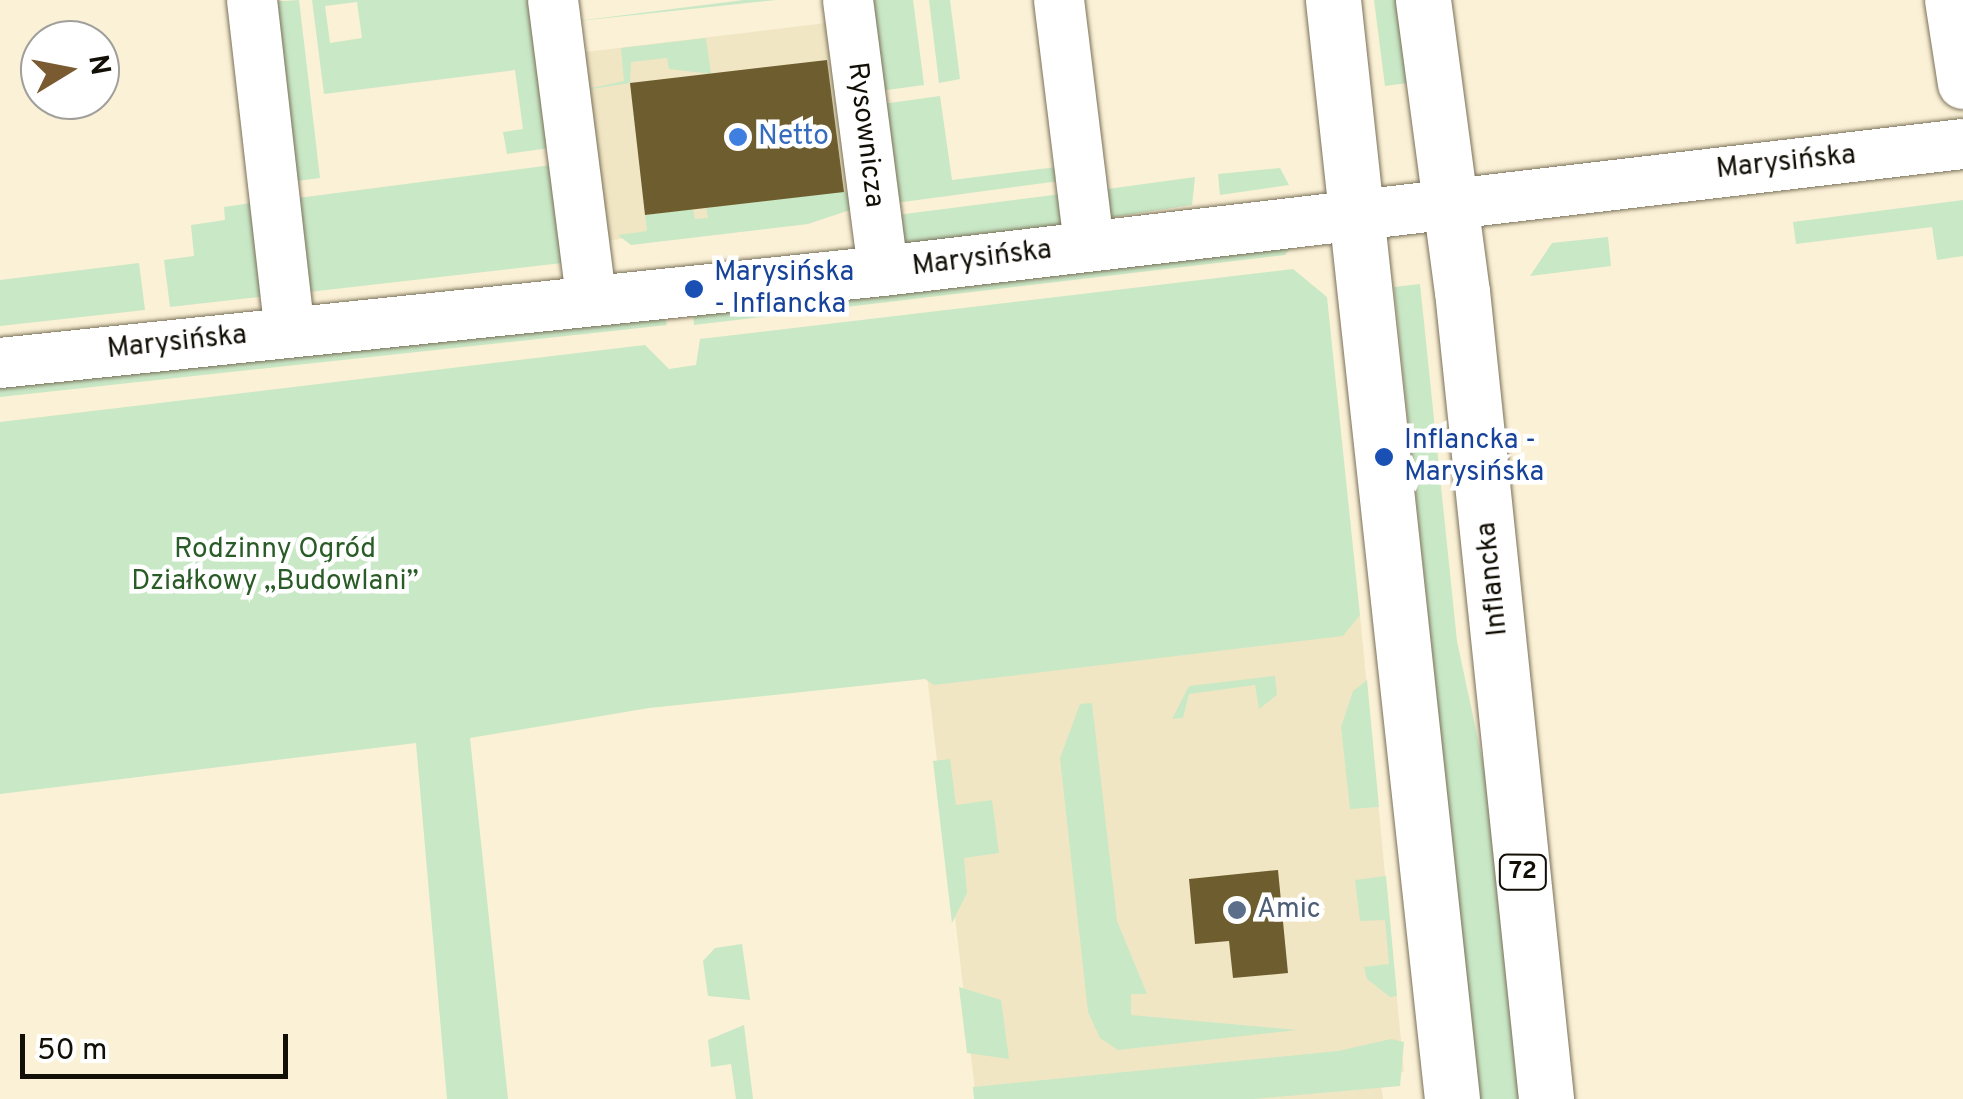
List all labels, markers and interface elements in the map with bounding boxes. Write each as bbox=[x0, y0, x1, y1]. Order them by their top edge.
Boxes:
north arrow bbox=[20, 20, 120, 120]
text: N bbox=[78, 52, 117, 78]
street label: Rysownicza bbox=[839, 60, 891, 210]
place label: Netto bbox=[758, 120, 829, 154]
marker: Netto bbox=[727, 126, 749, 148]
street label: Marysińska bbox=[1715, 139, 1857, 187]
street label: Marysińska bbox=[910, 234, 1054, 284]
place label: Marysińska - Inflancka bbox=[714, 256, 854, 322]
marker: Marysińska - Inflancka bbox=[683, 278, 705, 300]
street label: Marysińska bbox=[106, 319, 248, 367]
place label: Inflancka - Marysińska bbox=[1404, 424, 1544, 490]
marker: Inflancka - Marysińska bbox=[1373, 446, 1395, 468]
street label: Inflancka bbox=[1470, 520, 1516, 638]
park label: Rodzinny Ogród Działkowy „Budowlani” bbox=[131, 533, 419, 599]
road number: 72 bbox=[1498, 852, 1548, 892]
place label: Amic bbox=[1257, 893, 1321, 927]
marker: Amic bbox=[1226, 899, 1248, 921]
scale bar bbox=[25, 1014, 292, 1076]
text: 50 m bbox=[37, 1033, 107, 1070]

